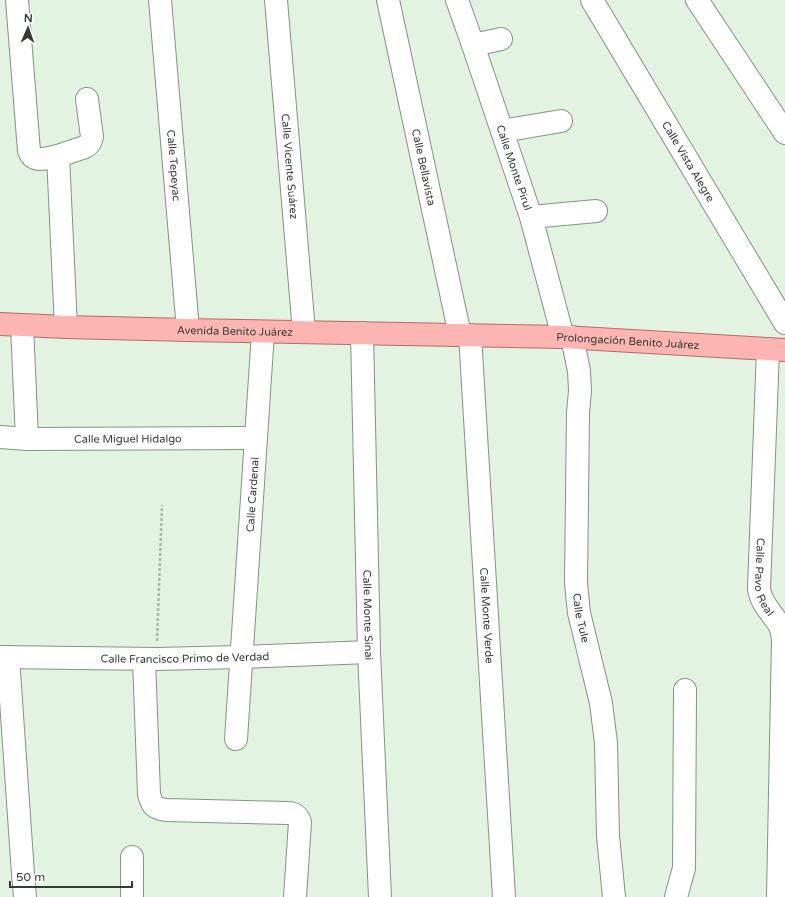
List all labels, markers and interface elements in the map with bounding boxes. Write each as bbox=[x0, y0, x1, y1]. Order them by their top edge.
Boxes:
north arrow bbox=[8, 8, 48, 48]
text: N bbox=[24, 12, 33, 25]
street label: Calle Vicente Suárez bbox=[279, 113, 301, 220]
street label: Calle Vista Alegre bbox=[659, 119, 718, 204]
street label: Calle Monte Pirul bbox=[494, 123, 535, 212]
street label: Calle Bellavista bbox=[409, 128, 438, 207]
street label: Calle Tepeyac bbox=[165, 129, 184, 202]
street label: Avenida Benito Juárez bbox=[177, 323, 294, 338]
street label: Prolongación Benito Juárez bbox=[556, 330, 700, 351]
street label: Calle Miguel Hidalgo bbox=[74, 432, 182, 445]
street label: Calle Cardenal bbox=[243, 457, 261, 532]
street label: Calle Pavo Real bbox=[752, 538, 777, 618]
street label: Calle Monte Verde bbox=[478, 567, 496, 664]
street label: Calle Monte Sinai bbox=[361, 570, 376, 660]
street label: Calle Tule bbox=[571, 592, 592, 644]
street label: Calle Francisco Primo de Verdad bbox=[101, 649, 270, 666]
scale bar bbox=[10, 863, 132, 889]
text: 50 m bbox=[16, 870, 45, 884]

